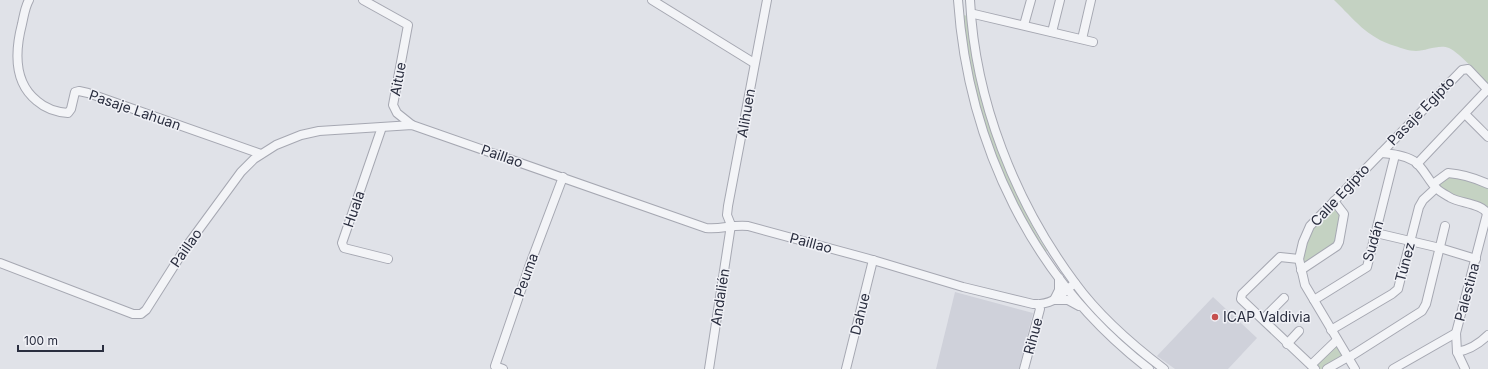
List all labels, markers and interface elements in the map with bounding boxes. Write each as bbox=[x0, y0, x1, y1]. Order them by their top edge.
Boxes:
street label: Aitue bbox=[386, 61, 409, 97]
street label: Pasaje Egipto bbox=[1383, 73, 1458, 149]
street label: Pasaje Lahuan bbox=[87, 86, 183, 133]
street label: Alihuen bbox=[733, 87, 758, 139]
street label: Paillao bbox=[479, 140, 525, 171]
street label: Calle Egipto bbox=[1307, 160, 1373, 229]
street label: Huala bbox=[339, 188, 368, 229]
street label: Sudán bbox=[1359, 218, 1386, 263]
street label: Paillao bbox=[166, 225, 205, 270]
street label: Paillao bbox=[788, 229, 834, 256]
street label: Túnez bbox=[1391, 240, 1418, 284]
street label: Peuma bbox=[510, 251, 541, 299]
street label: Palestina bbox=[1451, 261, 1482, 323]
street label: Andalién bbox=[707, 267, 732, 327]
street label: Dahue bbox=[846, 291, 873, 337]
place label: ICAP Valdivia bbox=[1223, 308, 1311, 325]
marker: ICAP Valdivia bbox=[1210, 312, 1220, 322]
street label: Rihue bbox=[1020, 316, 1046, 356]
scale bar bbox=[18, 327, 103, 353]
text: 100 m bbox=[24, 333, 58, 348]

